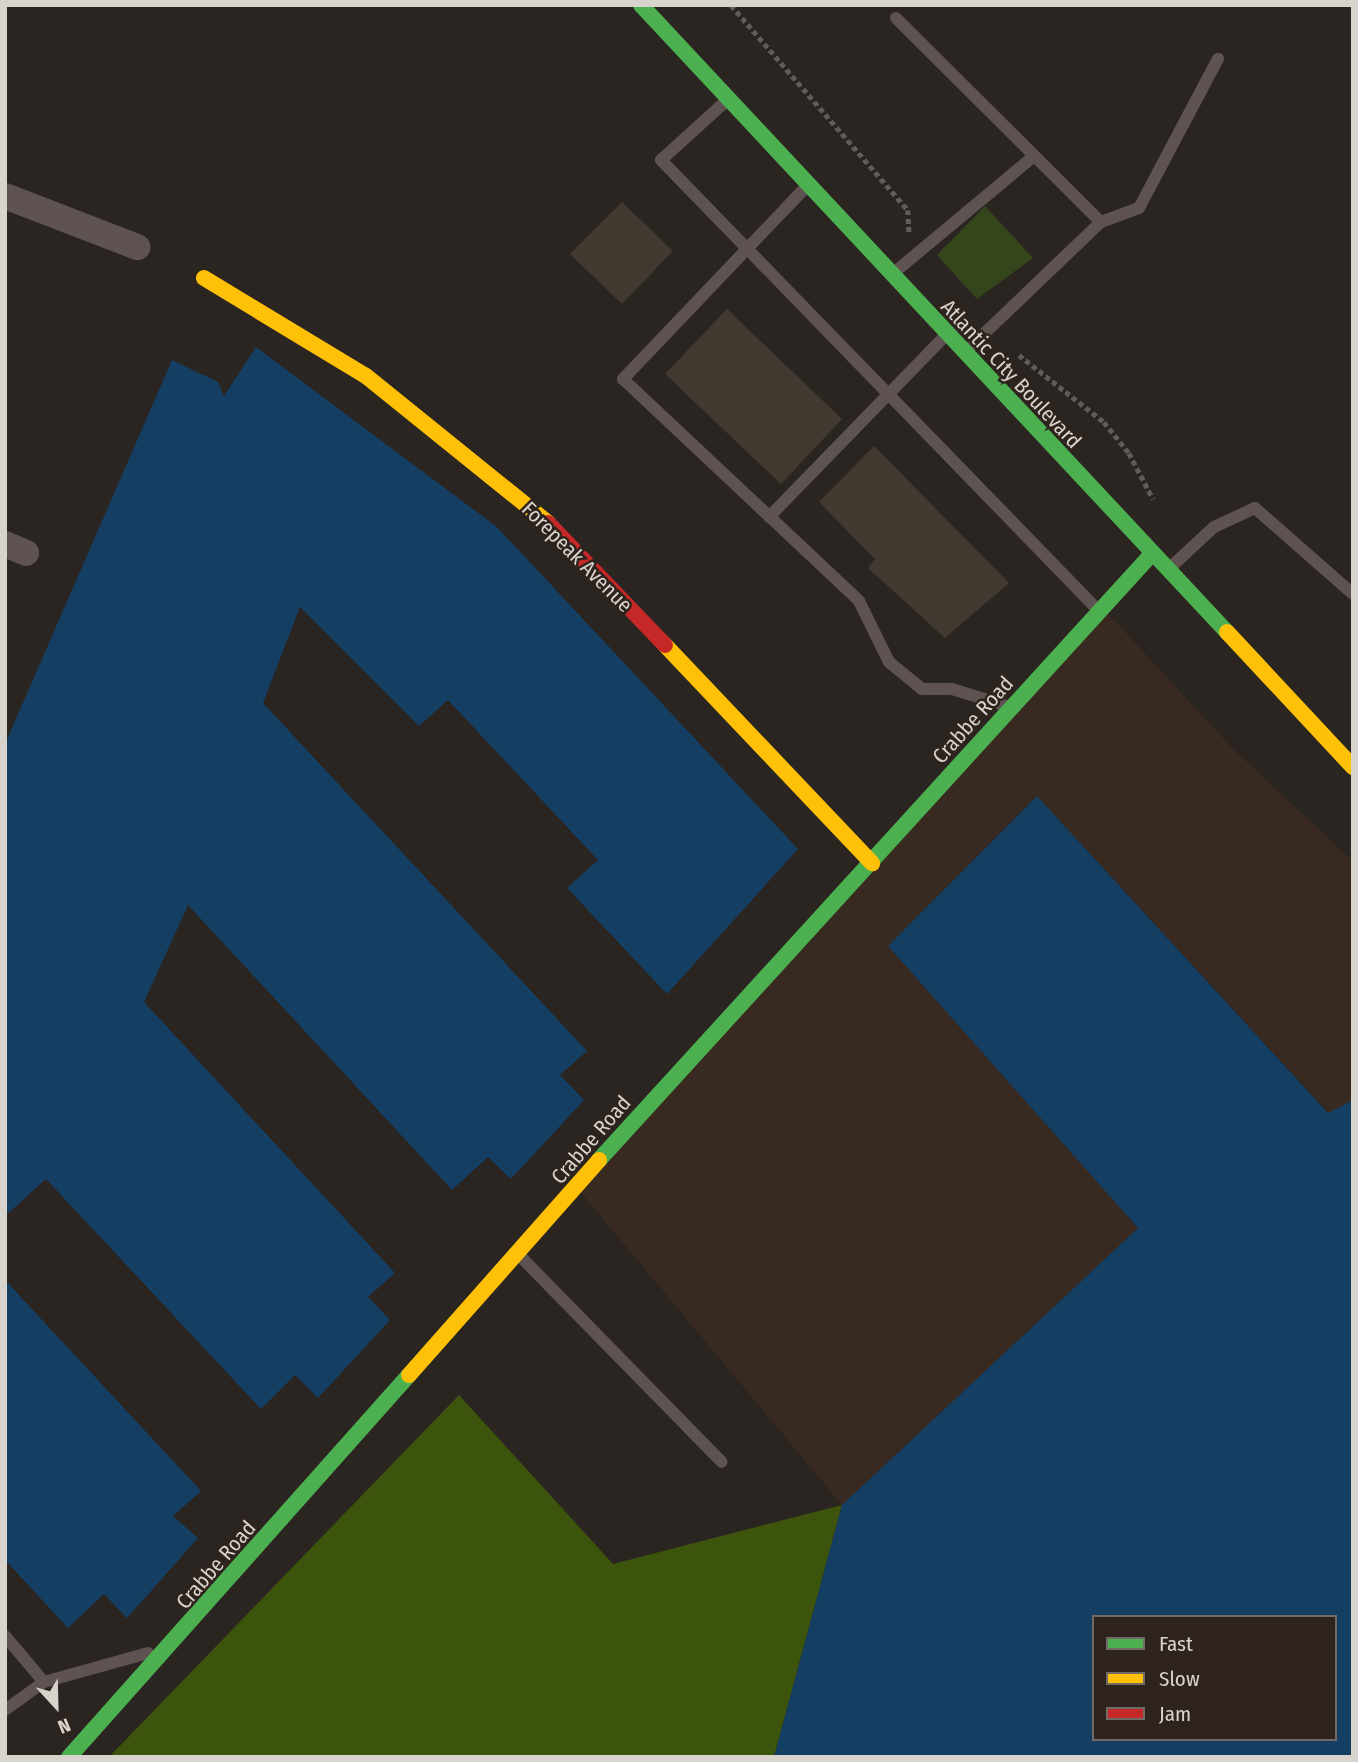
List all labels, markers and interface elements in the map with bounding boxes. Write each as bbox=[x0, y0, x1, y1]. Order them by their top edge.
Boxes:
street label: Atlantic City Boulevard bbox=[936, 294, 1086, 454]
street label: Forepeak Avenue bbox=[516, 496, 638, 618]
street label: Crabbe Road bbox=[927, 671, 1019, 769]
street label: Crabbe Road bbox=[546, 1091, 636, 1189]
street label: Crabbe Road bbox=[171, 1516, 261, 1614]
legend bbox=[1092, 1615, 1337, 1741]
text: Fast bbox=[1159, 1631, 1193, 1657]
text: Slow bbox=[1159, 1666, 1200, 1692]
north arrow bbox=[21, 1671, 91, 1741]
text: Jam bbox=[1159, 1701, 1191, 1727]
text: N bbox=[54, 1713, 74, 1739]

